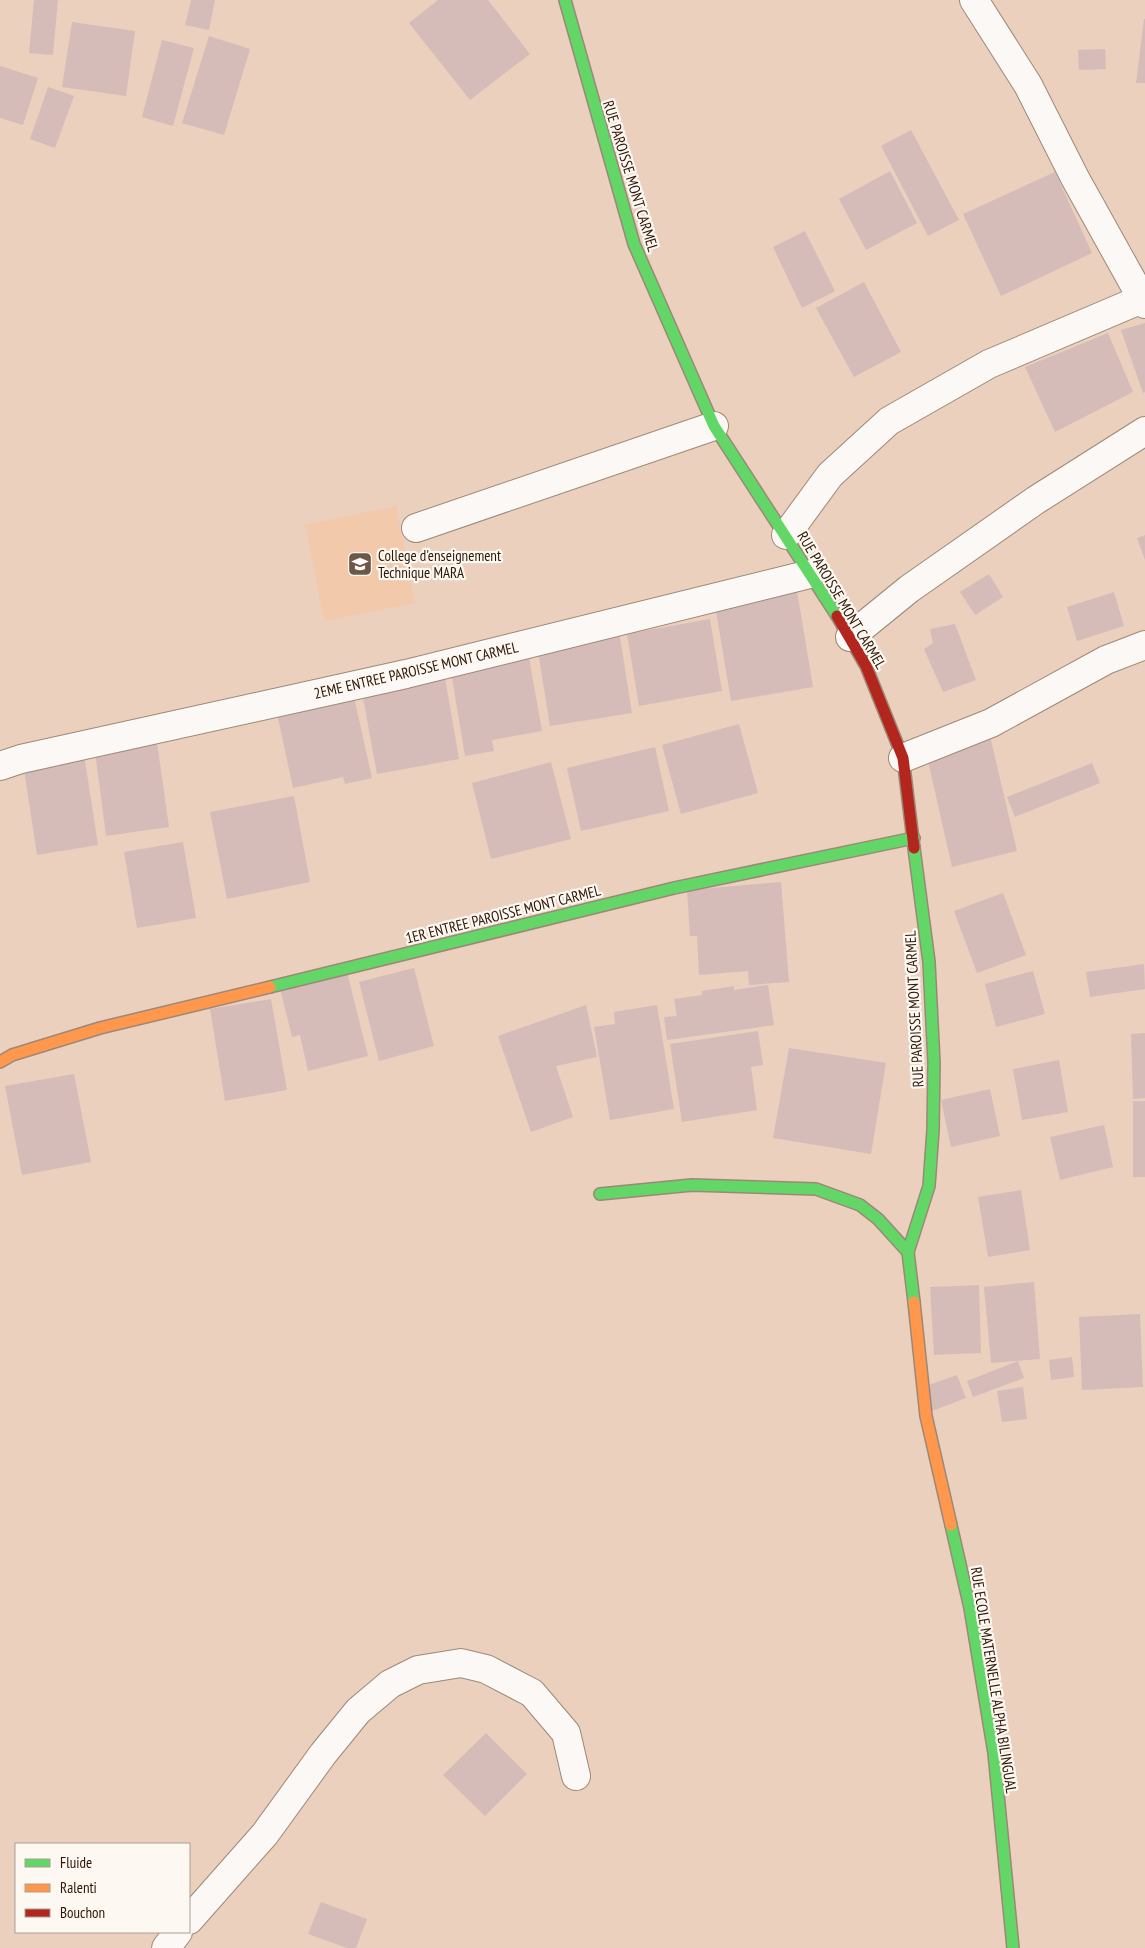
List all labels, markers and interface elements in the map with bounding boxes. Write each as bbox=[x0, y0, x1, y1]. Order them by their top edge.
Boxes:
street label: RUE PAROISSE MONT CARMEL bbox=[599, 98, 663, 255]
street label: RUE PAROISSE MONT CARMEL bbox=[793, 528, 891, 673]
place label: College d'enseignement Technique MARA bbox=[378, 546, 501, 582]
school or university icon: College d'enseignement Technique MARA bbox=[347, 551, 373, 577]
street label: 2EME ENTREE PAROISSE MONT CARMEL bbox=[312, 637, 521, 703]
street label: 1ER ENTREE PAROISSE MONT CARMEL bbox=[404, 880, 603, 947]
street label: RUE PAROISSE MONT CARMEL bbox=[900, 929, 928, 1088]
street label: RUE ECOLE MATERNELLE ALPHA BILINGUAL bbox=[967, 1566, 1021, 1795]
legend bbox=[15, 1843, 190, 1933]
text: Fluide bbox=[60, 1853, 92, 1872]
text: Ralenti bbox=[60, 1878, 97, 1897]
text: Bouchon bbox=[60, 1903, 105, 1922]

